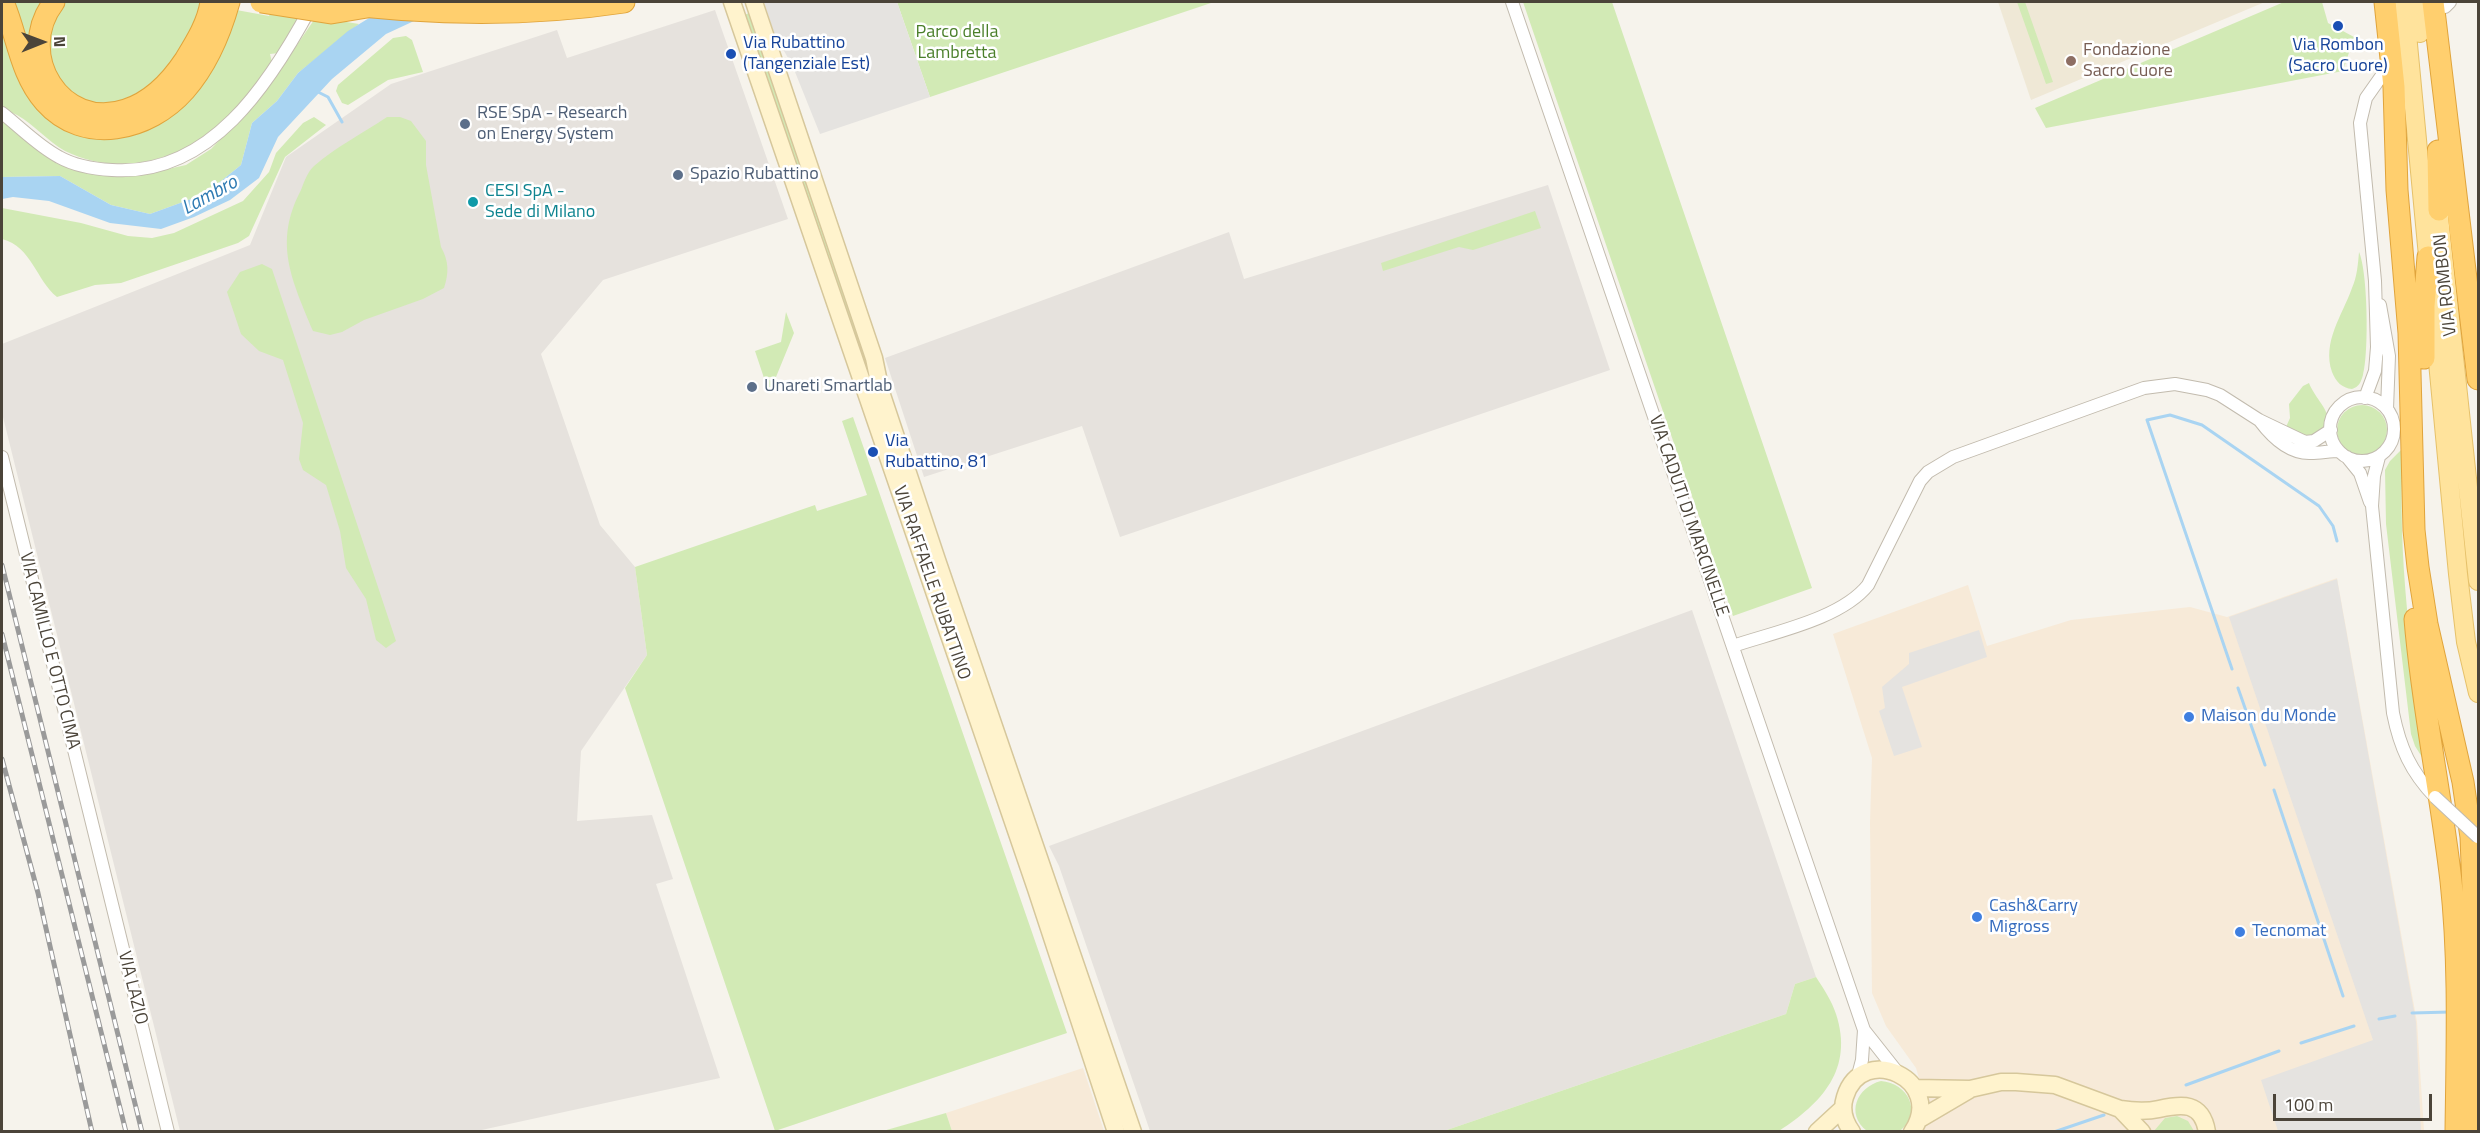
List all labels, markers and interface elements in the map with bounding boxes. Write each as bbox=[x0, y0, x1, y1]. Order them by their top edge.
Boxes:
north arrow bbox=[12, 12, 72, 72]
marker: Via Rombon (Sacro Cuore) bbox=[2331, 19, 2345, 33]
park label: Parco della Lambretta bbox=[916, 22, 998, 64]
place label: Via Rubattino (Tangenziale Est) bbox=[743, 33, 870, 76]
place label: Via Rombon (Sacro Cuore) bbox=[2288, 35, 2388, 78]
text: N bbox=[48, 36, 72, 47]
place label: Fondazione Sacro Cuore bbox=[2083, 40, 2173, 82]
marker: Via Rubattino (Tangenziale Est) bbox=[724, 47, 738, 61]
marker: Fondazione Sacro Cuore bbox=[2064, 54, 2078, 68]
place label: RSE SpA - Research on Energy System bbox=[477, 103, 627, 146]
marker: RSE SpA - Research on Energy System bbox=[458, 117, 472, 131]
place label: Spazio Rubattino bbox=[690, 164, 819, 186]
marker: Spazio Rubattino bbox=[671, 168, 685, 182]
water label: Lambro bbox=[178, 171, 242, 221]
place label: CESI SpA - Sede di Milano bbox=[485, 181, 595, 224]
marker: CESI SpA - Sede di Milano bbox=[466, 195, 480, 209]
street label: VIA ROMBON bbox=[2430, 233, 2462, 337]
place label: Unareti Smartlab bbox=[764, 376, 893, 398]
marker: Unareti Smartlab bbox=[745, 380, 759, 394]
street label: VIA CADUTI DI MARCINELLE bbox=[1643, 412, 1733, 620]
place label: Via Rubattino, 81 bbox=[885, 431, 988, 474]
marker: Via Rubattino, 81 bbox=[866, 445, 880, 459]
street label: VIA RAFFAELE RUBATTINO bbox=[888, 483, 974, 683]
street label: VIA CAMILLO E OTTO CIMA bbox=[14, 550, 84, 752]
place label: Maison du Monde bbox=[2201, 706, 2336, 728]
marker: Maison du Monde bbox=[2182, 710, 2196, 724]
place label: Cash&Carry Migross bbox=[1989, 896, 2078, 938]
marker: Cash&Carry Migross bbox=[1970, 910, 1984, 924]
place label: Tecnomat bbox=[2252, 921, 2326, 943]
marker: Tecnomat bbox=[2233, 925, 2247, 939]
street label: VIA LAZIO bbox=[112, 949, 152, 1027]
scale bar bbox=[2276, 1082, 2435, 1120]
text: 100 m bbox=[2284, 1091, 2333, 1118]

